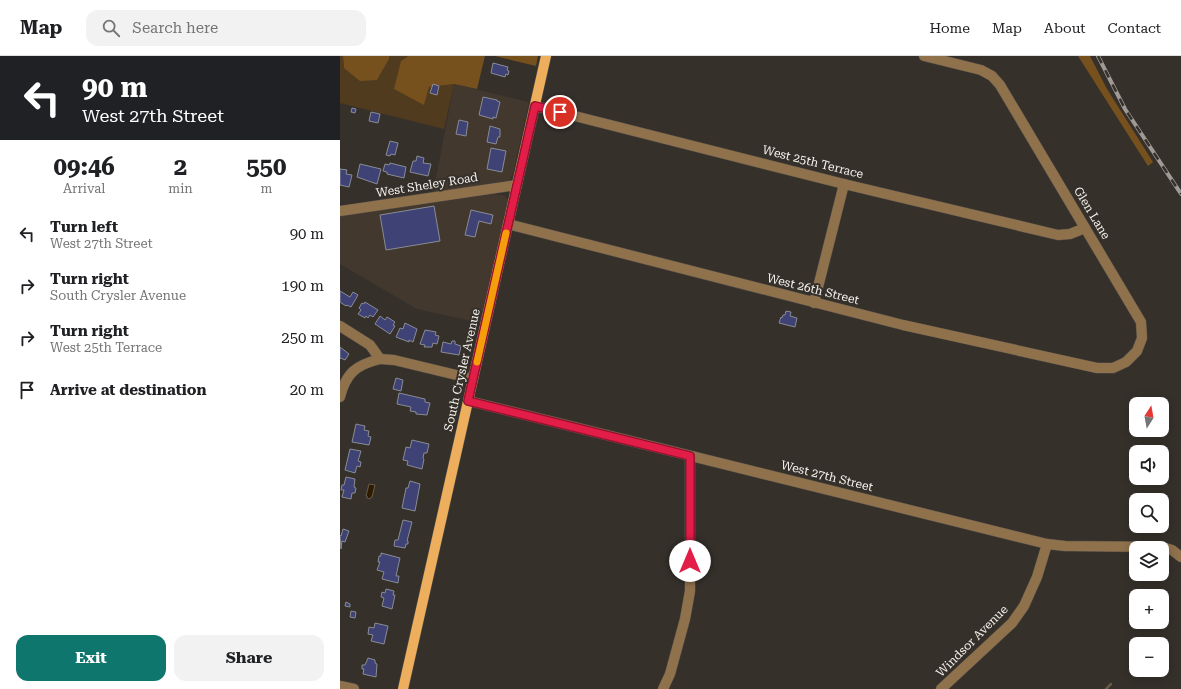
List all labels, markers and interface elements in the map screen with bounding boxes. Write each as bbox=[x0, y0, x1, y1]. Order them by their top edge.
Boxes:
search box bbox=[86, 10, 366, 46]
text: Map bbox=[20, 16, 62, 39]
icon: search bbox=[100, 17, 122, 39]
text: Search here bbox=[132, 19, 218, 37]
text: Home bbox=[929, 20, 970, 36]
text: Map bbox=[992, 20, 1022, 36]
text: About bbox=[1044, 20, 1086, 36]
text: Contact bbox=[1108, 20, 1161, 36]
text: 90 m bbox=[82, 71, 147, 104]
icon: left bbox=[16, 72, 68, 124]
pin bbox=[543, 95, 577, 129]
icon: arrive bbox=[549, 101, 571, 123]
text: West 27th Street bbox=[82, 105, 224, 126]
street label: West 25th Terrace bbox=[761, 143, 865, 181]
text: 09:46 bbox=[54, 153, 115, 181]
text: 2 bbox=[174, 153, 187, 181]
text: 550 bbox=[246, 153, 287, 181]
street label: West Sheley Road bbox=[375, 170, 479, 200]
text: Arrival bbox=[63, 181, 105, 196]
text: min bbox=[168, 181, 193, 196]
text: m bbox=[260, 181, 272, 196]
street label: Glen Lane bbox=[1071, 184, 1113, 242]
text: Turn left bbox=[50, 218, 118, 236]
icon: left bbox=[16, 223, 38, 245]
text: 90 m bbox=[290, 225, 324, 243]
text: West 27th Street bbox=[50, 236, 152, 251]
text: Turn right bbox=[50, 270, 129, 288]
street label: West 26th Street bbox=[765, 271, 861, 307]
icon: right bbox=[16, 275, 38, 297]
text: 190 m bbox=[281, 277, 324, 295]
text: South Crysler Avenue bbox=[50, 288, 186, 303]
street label: South Crysler Avenue bbox=[441, 307, 483, 433]
text: Turn right bbox=[50, 322, 129, 340]
icon: right bbox=[16, 327, 38, 349]
text: 250 m bbox=[281, 329, 324, 347]
text: West 25th Terrace bbox=[50, 340, 162, 355]
icon: arrive bbox=[16, 379, 38, 401]
text: Arrive at destination bbox=[50, 381, 206, 399]
text: 20 m bbox=[290, 381, 324, 399]
north arrow bbox=[1129, 397, 1169, 437]
map controls bbox=[1129, 397, 1169, 677]
button: sound bbox=[1129, 445, 1169, 485]
street label: West 27th Street bbox=[779, 458, 875, 494]
button: search bbox=[1129, 493, 1169, 533]
position arrow bbox=[669, 540, 711, 582]
button: layers bbox=[1129, 541, 1169, 581]
button: + bbox=[1129, 589, 1169, 629]
street label: Windsor Avenue bbox=[933, 602, 1011, 680]
button: Exit bbox=[16, 635, 166, 681]
button: Share bbox=[174, 635, 324, 681]
button: − bbox=[1129, 637, 1169, 677]

